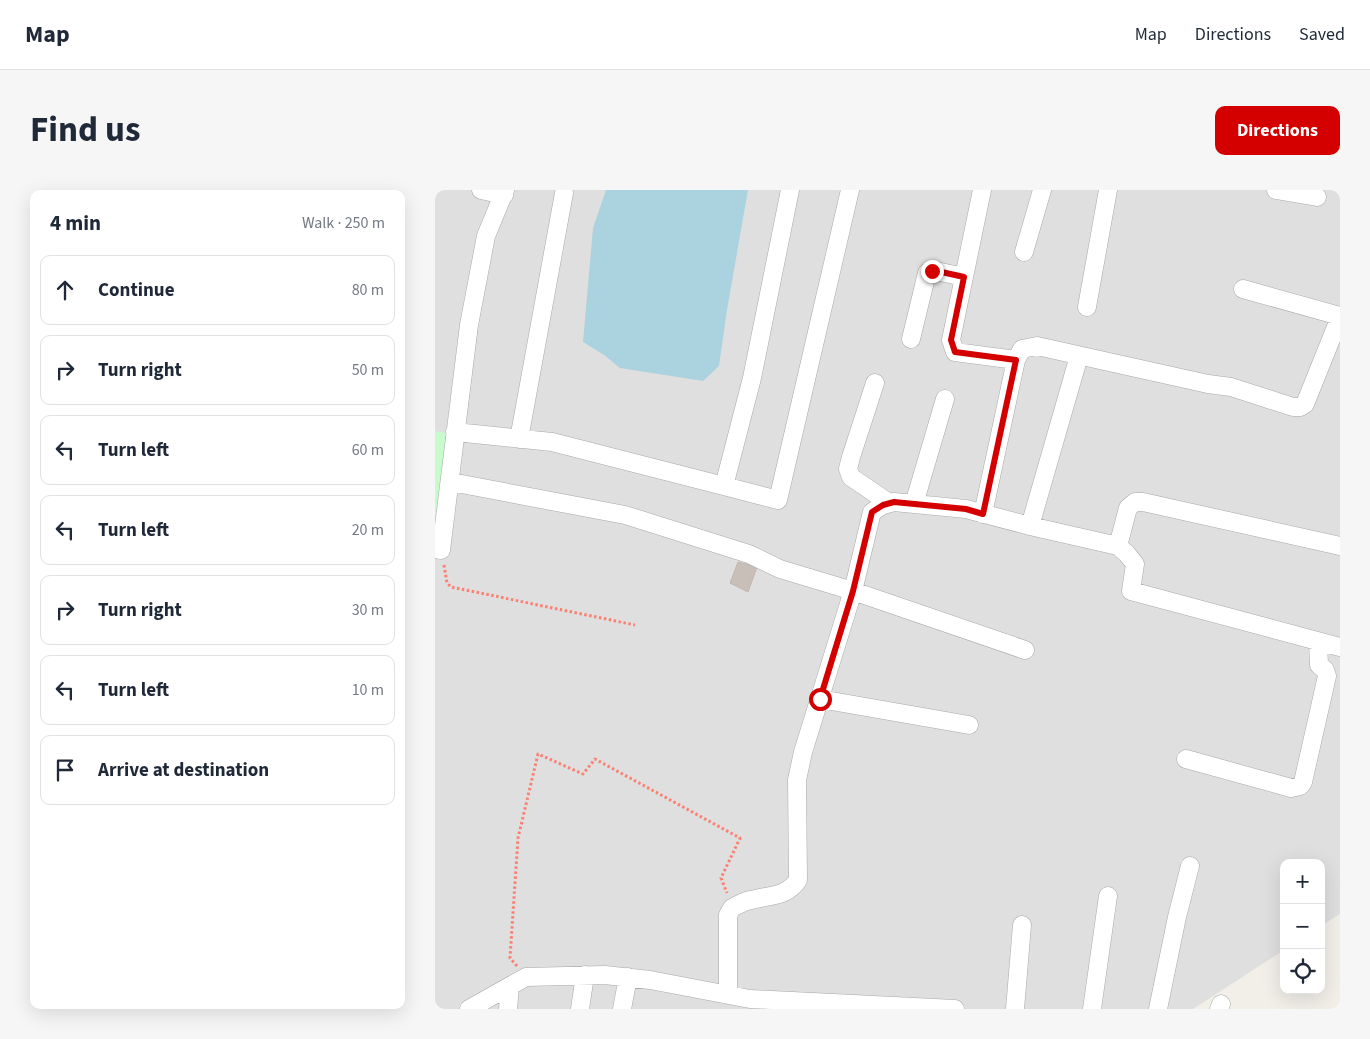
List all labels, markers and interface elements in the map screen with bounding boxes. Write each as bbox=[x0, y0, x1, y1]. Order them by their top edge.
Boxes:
text: Map bbox=[25, 17, 70, 52]
text: Map bbox=[1135, 22, 1167, 47]
text: Directions bbox=[1195, 22, 1271, 47]
text: Saved bbox=[1299, 22, 1345, 47]
text: Find us bbox=[30, 105, 140, 155]
button: Directions bbox=[1215, 106, 1340, 155]
text: 4 min bbox=[50, 208, 101, 238]
text: Walk · 250 m bbox=[302, 212, 385, 234]
route end bbox=[921, 260, 944, 283]
icon: ahead bbox=[51, 276, 79, 304]
text: Continue bbox=[98, 277, 175, 304]
text: 80 m bbox=[352, 279, 384, 301]
icon: right bbox=[51, 356, 79, 384]
text: Turn right bbox=[98, 357, 182, 384]
text: 50 m bbox=[352, 359, 384, 381]
icon: left bbox=[51, 436, 79, 464]
text: Turn left bbox=[98, 437, 169, 464]
text: 60 m bbox=[352, 439, 384, 461]
icon: left bbox=[51, 516, 79, 544]
text: Turn left bbox=[98, 517, 169, 544]
text: 20 m bbox=[352, 519, 384, 541]
icon: right bbox=[51, 596, 79, 624]
text: Turn right bbox=[98, 597, 182, 624]
text: 30 m bbox=[352, 599, 384, 621]
icon: left bbox=[51, 676, 79, 704]
text: Turn left bbox=[98, 677, 169, 704]
text: 10 m bbox=[352, 679, 384, 701]
route start bbox=[809, 688, 832, 711]
icon: arrive bbox=[51, 756, 79, 784]
text: Arrive at destination bbox=[98, 757, 269, 784]
map controls bbox=[1280, 859, 1325, 994]
button: + bbox=[1280, 859, 1325, 904]
button: − bbox=[1280, 904, 1325, 949]
button: locate bbox=[1280, 949, 1325, 994]

